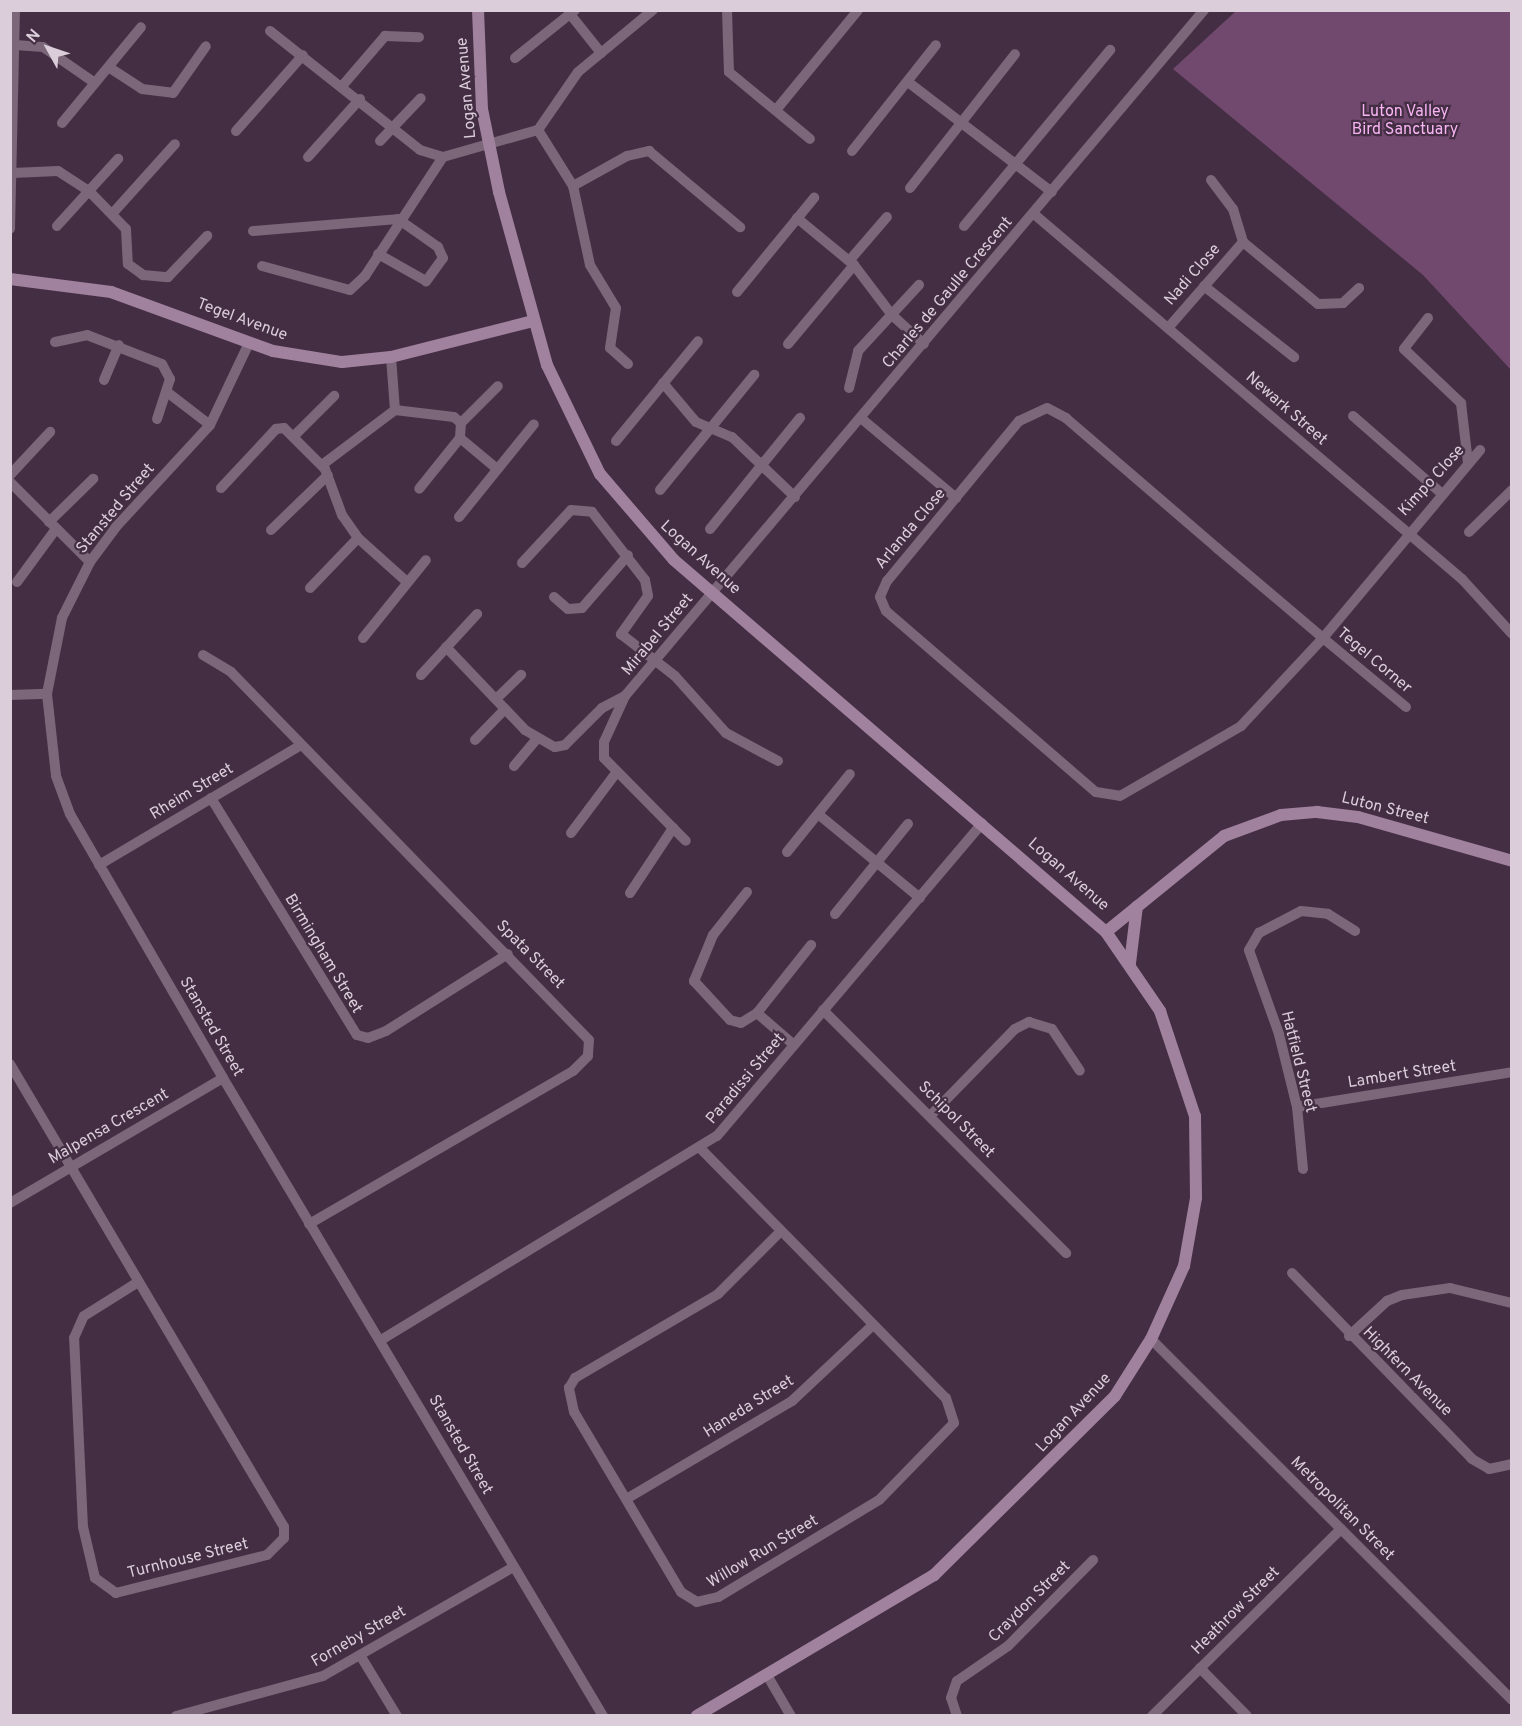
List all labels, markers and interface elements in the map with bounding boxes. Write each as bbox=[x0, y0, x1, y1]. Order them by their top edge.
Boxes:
north arrow bbox=[18, 18, 78, 78]
text: N bbox=[23, 26, 46, 47]
street label: Logan Avenue bbox=[453, 36, 481, 140]
park label: Luton Valley Bird Sanctuary bbox=[1352, 102, 1458, 140]
street label: Charles de Gaulle Crescent bbox=[879, 213, 1017, 373]
street label: Nadi Close bbox=[1161, 240, 1225, 310]
street label: Tegel Avenue bbox=[194, 295, 290, 345]
street label: Newark Street bbox=[1241, 368, 1331, 450]
street label: Kimpo Close bbox=[1395, 441, 1469, 521]
street label: Stansted Street bbox=[73, 460, 159, 558]
street label: Arlanda Close bbox=[872, 485, 950, 573]
street label: Logan Avenue bbox=[656, 517, 744, 599]
street label: Mirabel Street bbox=[618, 590, 698, 680]
street label: Tegel Corner bbox=[1333, 624, 1415, 698]
street label: Rheim Street bbox=[147, 760, 237, 824]
street label: Luton Street bbox=[1339, 789, 1431, 829]
street label: Logan Avenue bbox=[1023, 834, 1113, 916]
street label: Birmingham Street bbox=[280, 891, 366, 1017]
street label: Spata Street bbox=[492, 917, 568, 993]
street label: Stansted Street bbox=[175, 974, 247, 1080]
street label: Hatfield Street bbox=[1276, 1009, 1320, 1115]
street label: Paradissi Street bbox=[702, 1030, 790, 1128]
street label: Lambert Street bbox=[1346, 1057, 1458, 1093]
street label: Schipol Street bbox=[914, 1078, 998, 1162]
street label: Malpensa Crescent bbox=[46, 1085, 172, 1169]
street label: Highfern Avenue bbox=[1358, 1323, 1456, 1421]
street label: Logan Avenue bbox=[1032, 1369, 1116, 1457]
street label: Haneda Street bbox=[700, 1372, 798, 1442]
street label: Stansted Street bbox=[424, 1392, 496, 1498]
street label: Metropolitan Street bbox=[1286, 1453, 1398, 1565]
street label: Willow Run Street bbox=[704, 1511, 822, 1593]
street label: Turnhouse Street bbox=[126, 1535, 250, 1583]
street label: Craydon Street bbox=[985, 1557, 1075, 1647]
street label: Heathrow Street bbox=[1188, 1563, 1284, 1659]
street label: Forneby Street bbox=[308, 1602, 410, 1672]

